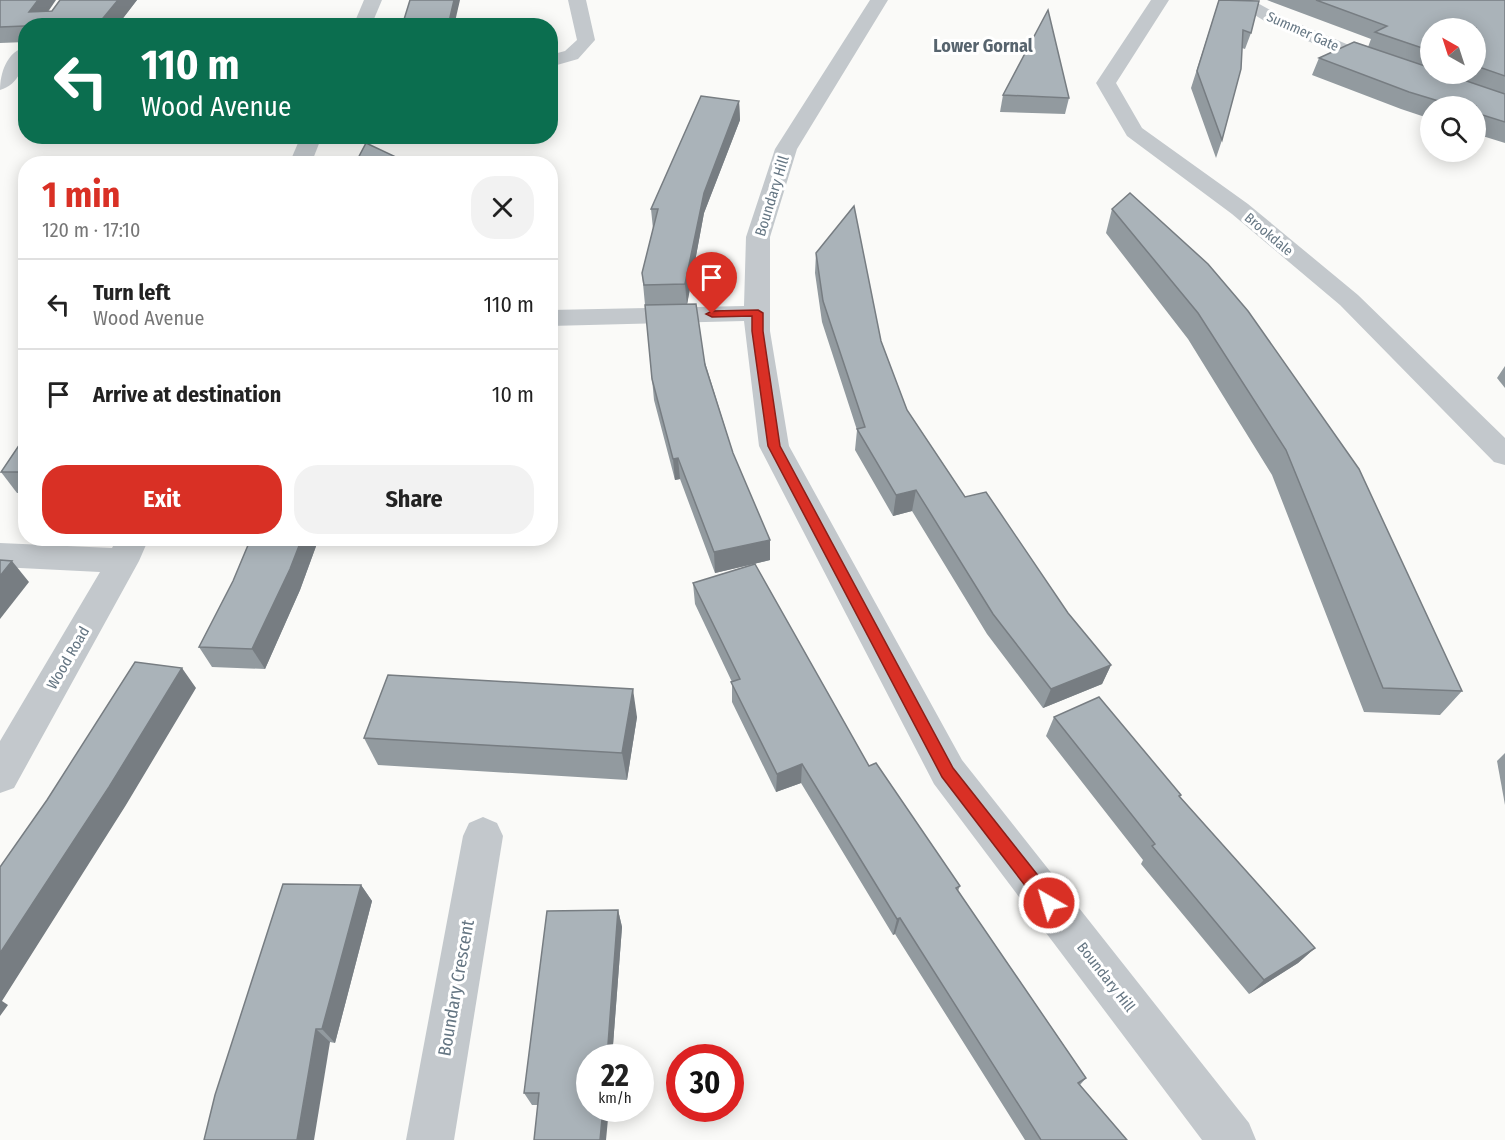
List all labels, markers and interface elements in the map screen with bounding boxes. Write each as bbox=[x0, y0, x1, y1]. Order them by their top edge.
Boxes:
street label: Summer Gate bbox=[1264, 8, 1342, 55]
north arrow bbox=[1420, 18, 1486, 84]
map controls bbox=[1420, 18, 1486, 162]
district label: Lower Gornal bbox=[933, 35, 1033, 57]
text: 110 m bbox=[141, 40, 240, 90]
icon: left bbox=[42, 42, 120, 120]
text: Wood Avenue bbox=[141, 91, 291, 123]
button: search bbox=[1420, 96, 1486, 162]
street label: Boundary Hill bbox=[751, 153, 793, 239]
text: 1 min bbox=[42, 173, 120, 217]
button: close bbox=[471, 176, 534, 239]
street label: Brookdale bbox=[1241, 209, 1296, 260]
text: 120 m · 17:10 bbox=[42, 218, 140, 242]
pin bbox=[686, 252, 737, 314]
icon: arrive bbox=[695, 261, 728, 294]
text: Turn left bbox=[93, 279, 171, 306]
icon: left bbox=[42, 288, 75, 321]
text: 110 m bbox=[484, 291, 534, 318]
text: Wood Avenue bbox=[93, 306, 204, 330]
icon: arrive bbox=[42, 378, 75, 411]
text: Arrive at destination bbox=[93, 381, 281, 408]
text: 10 m bbox=[492, 381, 534, 408]
button: Exit bbox=[42, 465, 282, 534]
button: Share bbox=[294, 465, 534, 534]
street label: Wood Road bbox=[43, 623, 93, 693]
position arrow bbox=[1017, 871, 1081, 935]
street label: Boundary Crescent bbox=[433, 918, 479, 1058]
street label: Boundary Hill bbox=[1073, 939, 1139, 1015]
speed limit sign: 30 bbox=[666, 1044, 744, 1122]
text: 22 bbox=[601, 1058, 629, 1094]
text: km/h bbox=[598, 1089, 632, 1107]

